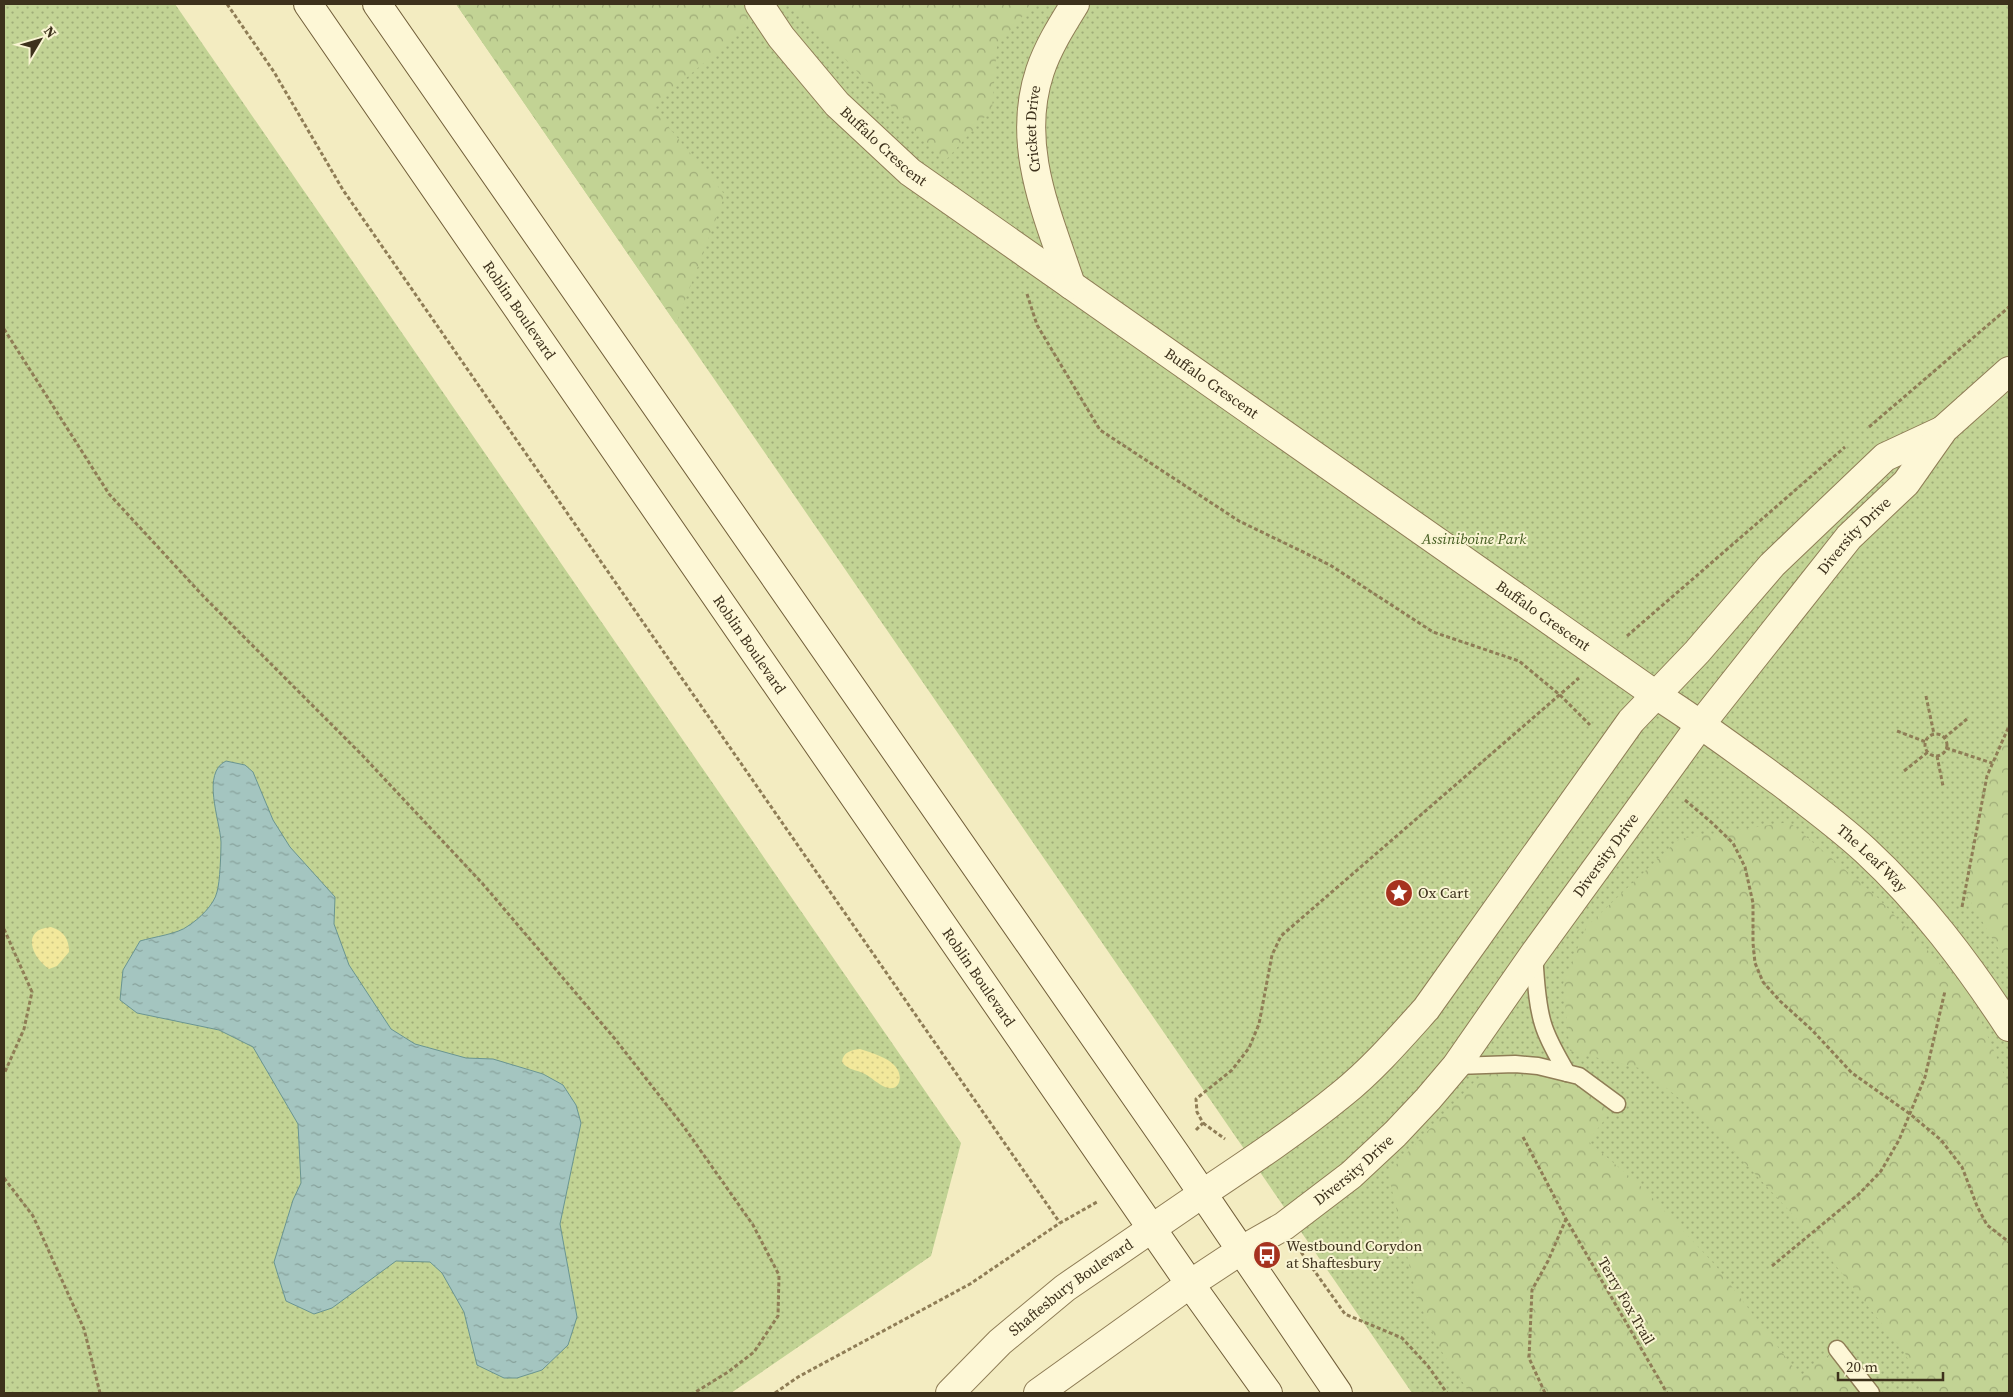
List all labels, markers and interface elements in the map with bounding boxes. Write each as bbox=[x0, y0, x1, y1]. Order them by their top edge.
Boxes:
north arrow bbox=[15, 15, 65, 65]
text: N bbox=[39, 22, 61, 42]
street label: Cricket Drive bbox=[1020, 83, 1046, 174]
street label: Buffalo Crescent bbox=[836, 101, 932, 191]
street label: Roblin Boulevard bbox=[478, 256, 561, 364]
street label: Buffalo Crescent bbox=[1161, 343, 1263, 423]
street label: Diversity Drive bbox=[1812, 492, 1895, 579]
park label: Assiniboine Park bbox=[1421, 528, 1527, 549]
street label: Buffalo Crescent bbox=[1492, 575, 1595, 656]
street label: Roblin Boulevard bbox=[708, 591, 792, 698]
street label: Diversity Drive bbox=[1568, 808, 1643, 901]
street label: The Leaf Way bbox=[1833, 819, 1913, 897]
place icon: Ox Cart bbox=[1384, 878, 1414, 908]
place label: Ox Cart bbox=[1418, 882, 1469, 903]
street label: Roblin Boulevard bbox=[938, 923, 1021, 1031]
street label: Diversity Drive bbox=[1309, 1129, 1398, 1210]
street label: Shaftesbury Boulevard bbox=[1004, 1233, 1137, 1341]
place label: Westbound Corydon at Shaftesbury bbox=[1286, 1235, 1422, 1273]
bus stop icon: Westbound Corydon at Shaftesbury bbox=[1252, 1240, 1282, 1270]
street label: Terry Fox Trail bbox=[1593, 1253, 1660, 1349]
scale bar bbox=[1838, 1350, 1943, 1382]
text: 20 m bbox=[1846, 1356, 1878, 1377]

